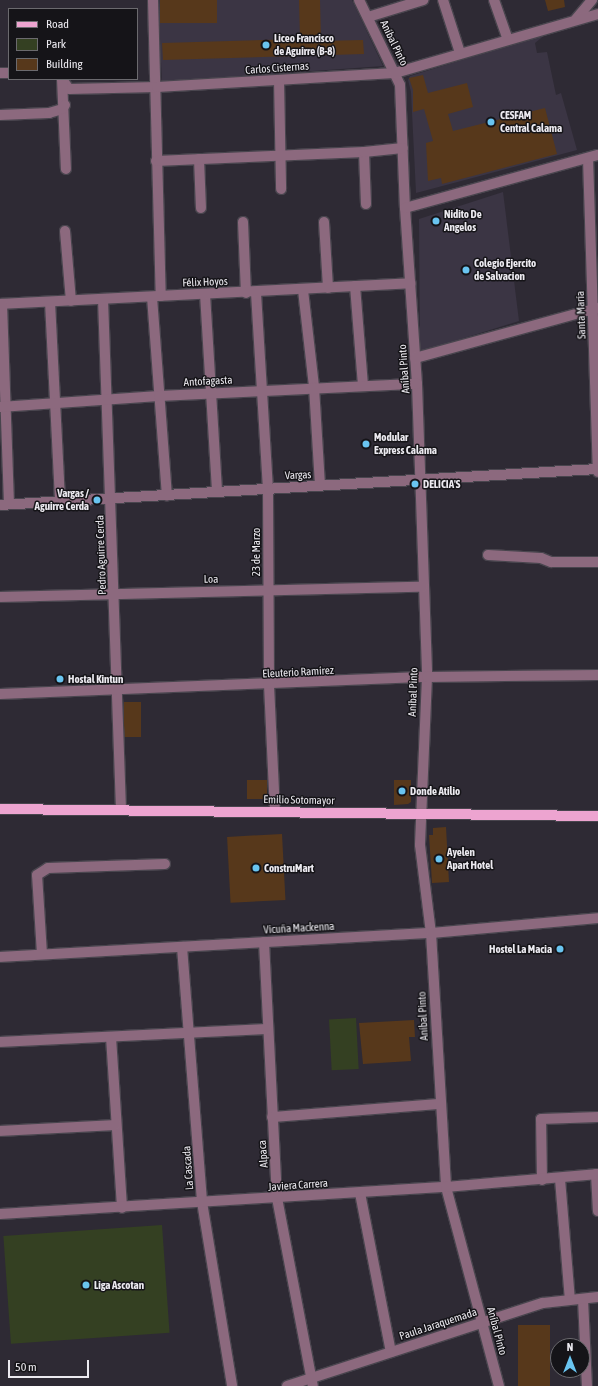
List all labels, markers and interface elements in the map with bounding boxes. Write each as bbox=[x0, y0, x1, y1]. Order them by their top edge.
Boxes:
legend bbox=[8, 8, 138, 80]
text: Road bbox=[46, 17, 69, 31]
street label: Aníbal Pinto bbox=[377, 18, 411, 68]
place label: Liceo Francisco de Aguirre (B-8) bbox=[274, 32, 335, 58]
text: Park bbox=[46, 37, 66, 51]
marker: Liceo Francisco de Aguirre (B-8) bbox=[261, 40, 271, 50]
text: Building bbox=[46, 57, 83, 71]
street label: Carlos Cisternas bbox=[245, 59, 309, 77]
place label: CESFAM Central Calama bbox=[500, 109, 562, 135]
marker: CESFAM Central Calama bbox=[485, 116, 497, 128]
place label: Nidito De Angelos bbox=[444, 208, 482, 234]
marker: Nidito De Angelos bbox=[431, 216, 441, 226]
place label: Colegio Ejercito de Salvacion bbox=[474, 257, 536, 283]
marker: Colegio Ejercito de Salvacion bbox=[461, 265, 471, 275]
street label: Félix Hoyos bbox=[182, 275, 228, 289]
street label: Santa María bbox=[574, 291, 588, 339]
street label: Aníbal Pinto bbox=[396, 344, 412, 394]
street label: Antofagasta bbox=[183, 373, 233, 389]
place label: Modular Express Calama bbox=[374, 431, 437, 457]
marker: Modular Express Calama bbox=[361, 439, 371, 449]
street label: Vargas bbox=[284, 468, 312, 482]
place label: DELICIA'S bbox=[423, 477, 460, 491]
marker: DELICIA'S bbox=[410, 479, 420, 489]
place label: Vargas / Aguirre Cerda bbox=[35, 487, 89, 513]
marker: Vargas / Aguirre Cerda bbox=[92, 495, 102, 505]
street label: Pedro Aguirre Cerda bbox=[93, 515, 109, 595]
street label: 23 de Marzo bbox=[249, 528, 263, 576]
street label: Loa bbox=[204, 572, 218, 586]
street label: Eleuterio Ramírez bbox=[262, 664, 334, 680]
street label: Aníbal Pinto bbox=[406, 667, 420, 717]
place label: Hostal Kintun bbox=[68, 672, 123, 686]
marker: Hostal Kintun bbox=[55, 674, 65, 684]
place label: Donde Atilio bbox=[410, 784, 460, 798]
marker: Donde Atilio bbox=[397, 786, 407, 796]
street label: Emilio Sotomayor bbox=[263, 793, 335, 807]
place label: Ayelen Apart Hotel bbox=[447, 846, 493, 872]
marker: Ayelen Apart Hotel bbox=[434, 854, 444, 864]
place label: ConstruMart bbox=[264, 861, 314, 875]
marker: ConstruMart bbox=[251, 863, 261, 873]
street label: Vicuña Mackenna bbox=[263, 920, 335, 936]
place label: Hostel La Macia bbox=[489, 942, 552, 956]
marker: Hostel La Macia bbox=[555, 944, 565, 954]
street label: Aníbal Pinto bbox=[415, 991, 431, 1041]
street label: Alpaca bbox=[255, 1140, 271, 1168]
street label: La Cascada bbox=[180, 1145, 196, 1191]
street label: Javiera Carrera bbox=[268, 1176, 328, 1194]
place label: Liga Ascotan bbox=[94, 1278, 144, 1292]
marker: Liga Ascotan bbox=[81, 1280, 91, 1290]
street label: Paula Jaraquemada bbox=[398, 1305, 478, 1343]
street label: Aníbal Pinto bbox=[484, 1305, 510, 1357]
north arrow bbox=[550, 1338, 590, 1378]
text: N bbox=[567, 1341, 573, 1353]
scale bar bbox=[10, 1352, 91, 1378]
text: 50 m bbox=[15, 1360, 37, 1374]

